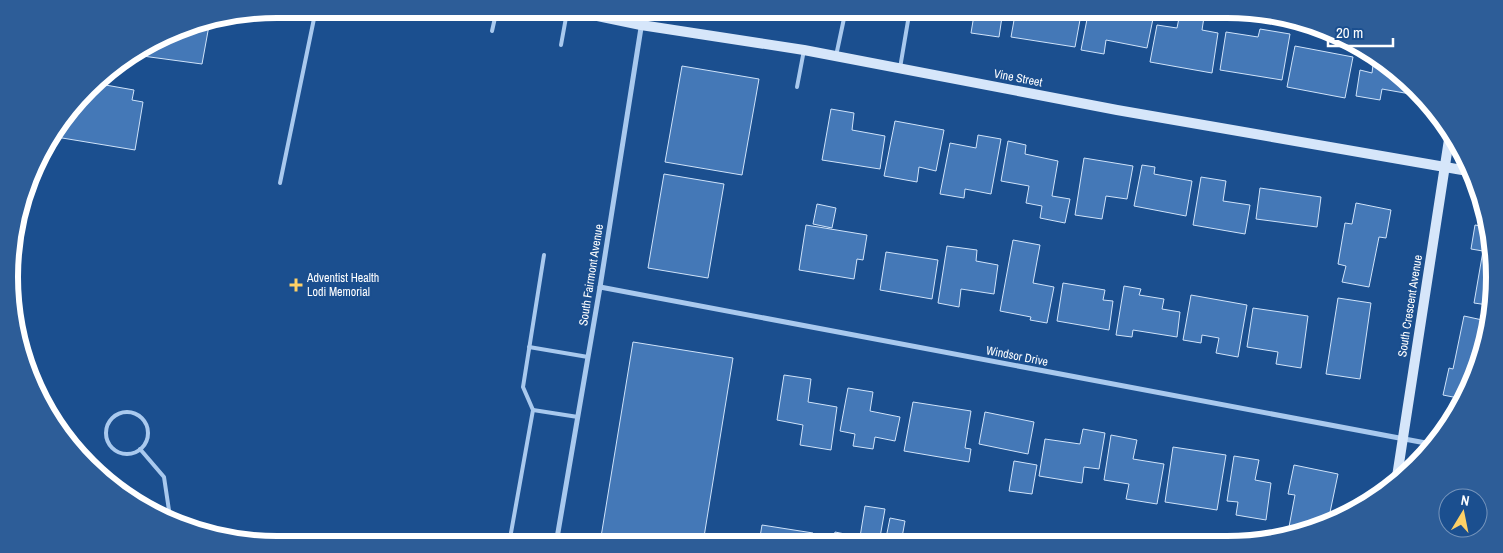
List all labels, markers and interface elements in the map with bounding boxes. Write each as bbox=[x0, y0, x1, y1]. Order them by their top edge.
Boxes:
scale bar bbox=[1328, 15, 1393, 47]
text: 20 m bbox=[1336, 22, 1363, 43]
street label: Vine Street bbox=[992, 65, 1044, 91]
street label: South Fairmont Avenue bbox=[575, 223, 607, 327]
street label: South Crescent Avenue bbox=[1394, 254, 1426, 358]
place label: Adventist Health Lodi Memorial bbox=[306, 270, 379, 300]
marker: Adventist Health Lodi Memorial bbox=[289, 278, 303, 292]
street label: Windsor Drive bbox=[985, 342, 1049, 370]
north arrow bbox=[1438, 488, 1488, 538]
text: N bbox=[1460, 491, 1471, 510]

